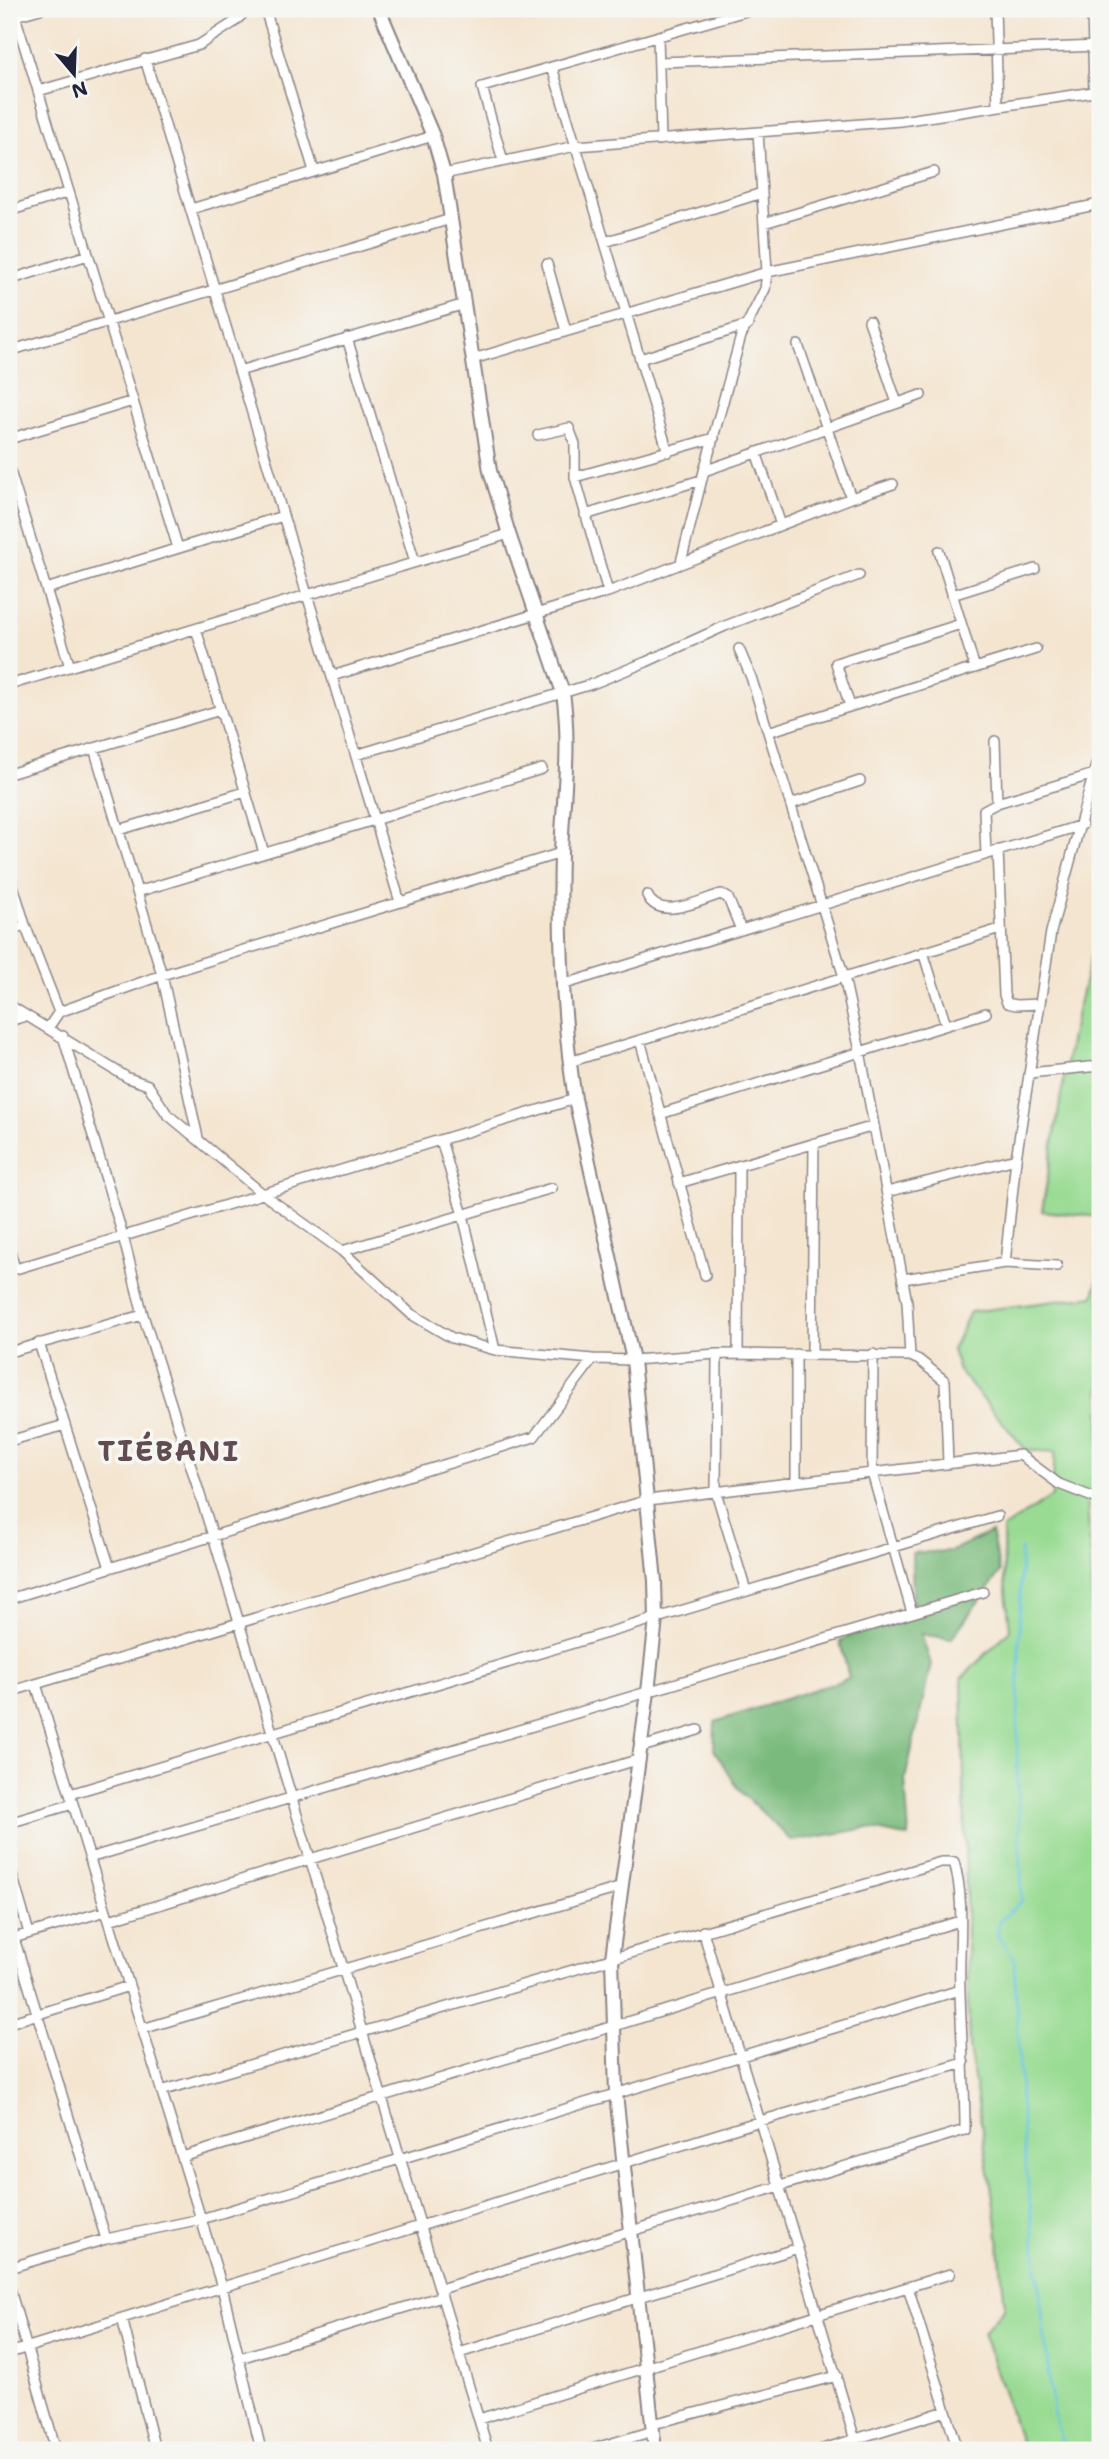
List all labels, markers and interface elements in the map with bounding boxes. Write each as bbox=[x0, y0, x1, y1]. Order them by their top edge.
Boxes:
north arrow bbox=[38, 38, 108, 108]
text: N bbox=[68, 75, 91, 104]
district label: TIÉBANI bbox=[98, 1431, 240, 1470]

